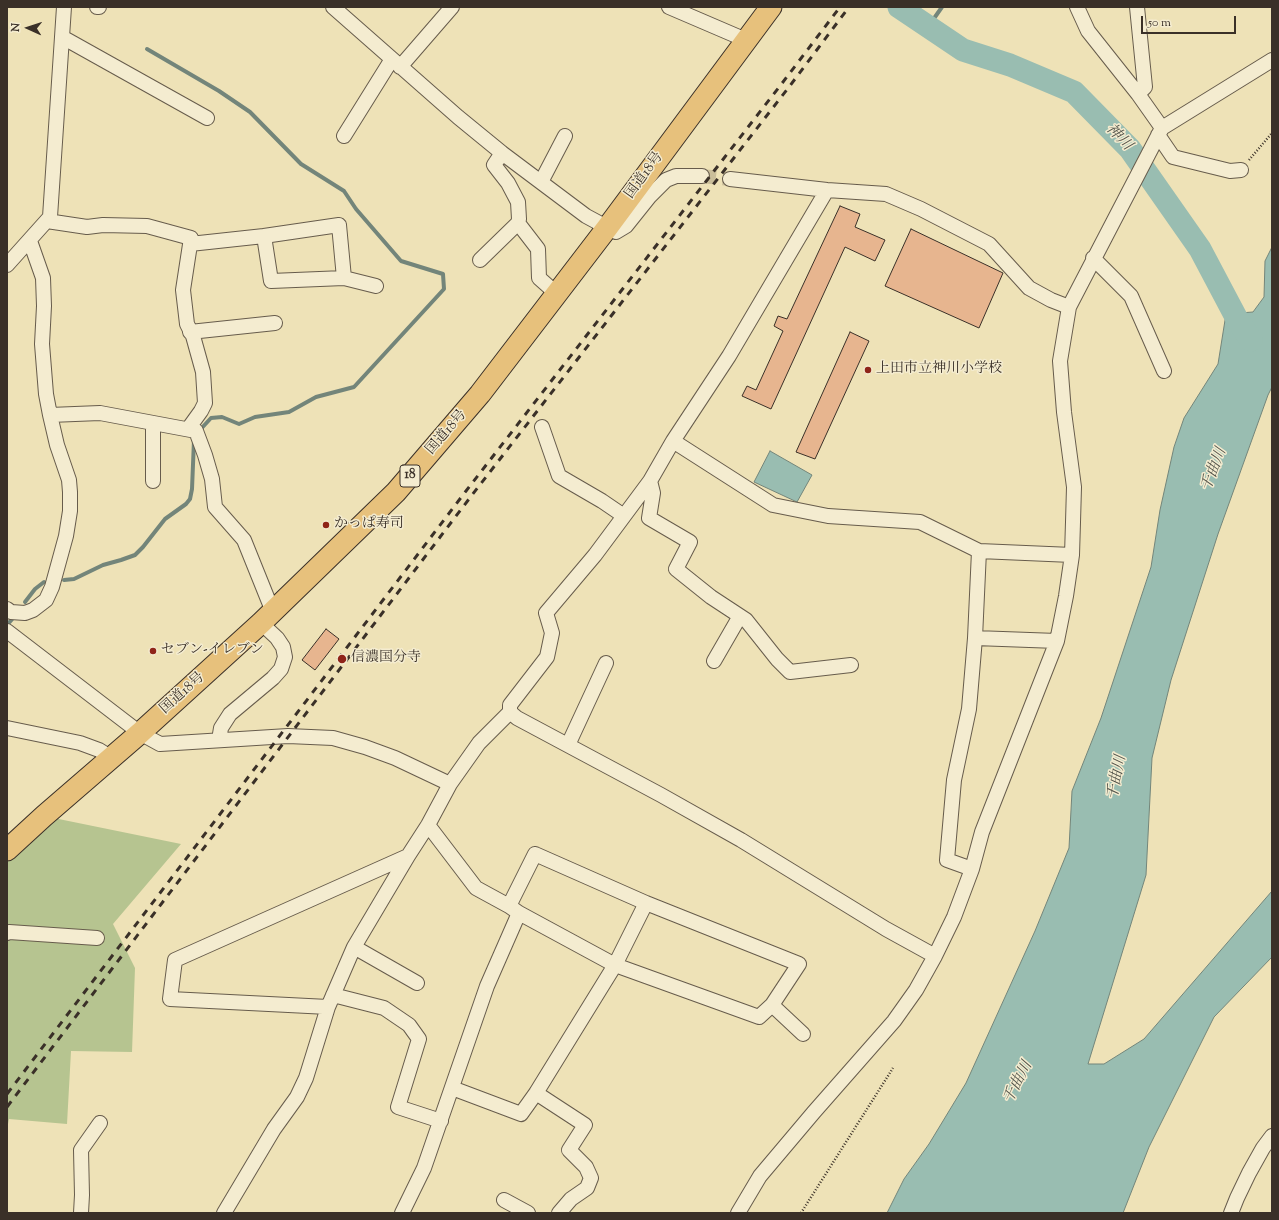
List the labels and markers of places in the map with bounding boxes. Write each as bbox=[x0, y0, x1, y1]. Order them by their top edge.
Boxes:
place label: 上田市立神川小学校 bbox=[876, 362, 1002, 378]
marker: 上田市立神川小学校 bbox=[863, 365, 873, 375]
place label: かっぱ寿司 bbox=[334, 517, 404, 533]
marker: かっぱ寿司 bbox=[321, 520, 331, 530]
place label: セブン-イレブン bbox=[161, 643, 264, 659]
marker: セブン-イレブン bbox=[148, 646, 158, 656]
place label: 信濃国分寺 bbox=[351, 651, 421, 667]
marker: 信濃国分寺 bbox=[336, 653, 348, 665]

